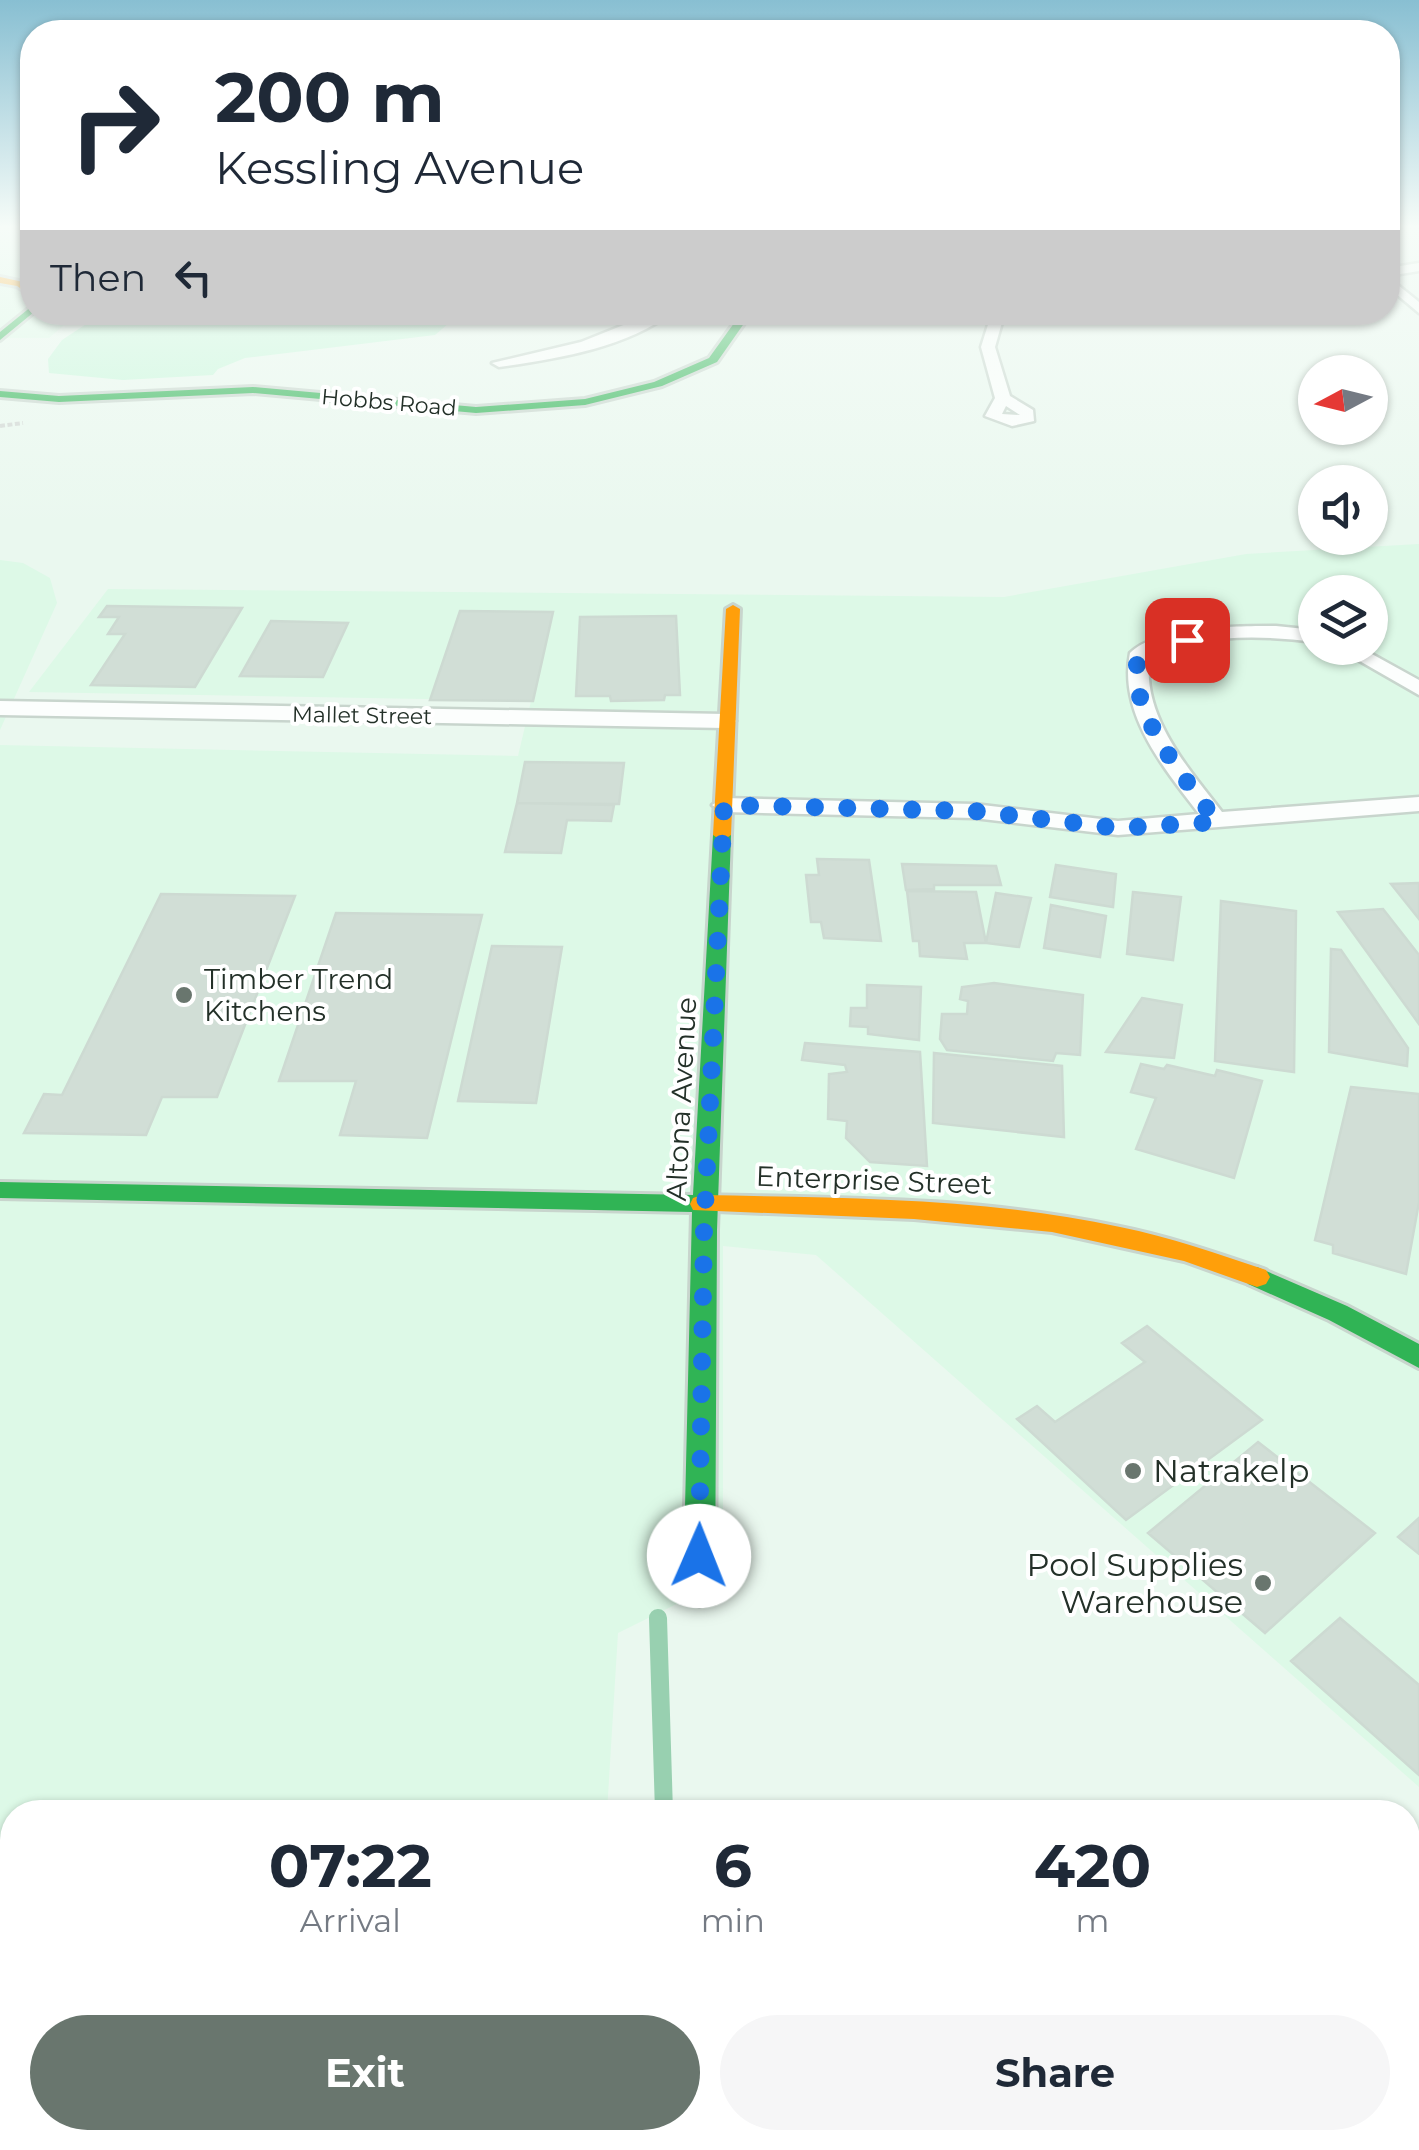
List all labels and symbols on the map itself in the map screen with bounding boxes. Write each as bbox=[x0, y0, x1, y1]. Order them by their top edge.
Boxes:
north arrow bbox=[1298, 355, 1388, 445]
street label: Hobbs Road bbox=[320, 383, 458, 422]
pin bbox=[1145, 598, 1230, 683]
street label: Mallet Street bbox=[292, 701, 432, 730]
place label: Timber Trend Kitchens bbox=[204, 962, 393, 1028]
marker: Timber Trend Kitchens bbox=[173, 984, 195, 1006]
street label: Altona Avenue bbox=[659, 996, 703, 1202]
street label: Enterprise Street bbox=[755, 1159, 993, 1201]
place label: Natrakelp bbox=[1153, 1451, 1309, 1490]
marker: Natrakelp bbox=[1122, 1460, 1144, 1482]
position arrow bbox=[647, 1504, 751, 1608]
place label: Pool Supplies Warehouse bbox=[1027, 1545, 1243, 1621]
marker: Pool Supplies Warehouse bbox=[1252, 1572, 1274, 1594]

